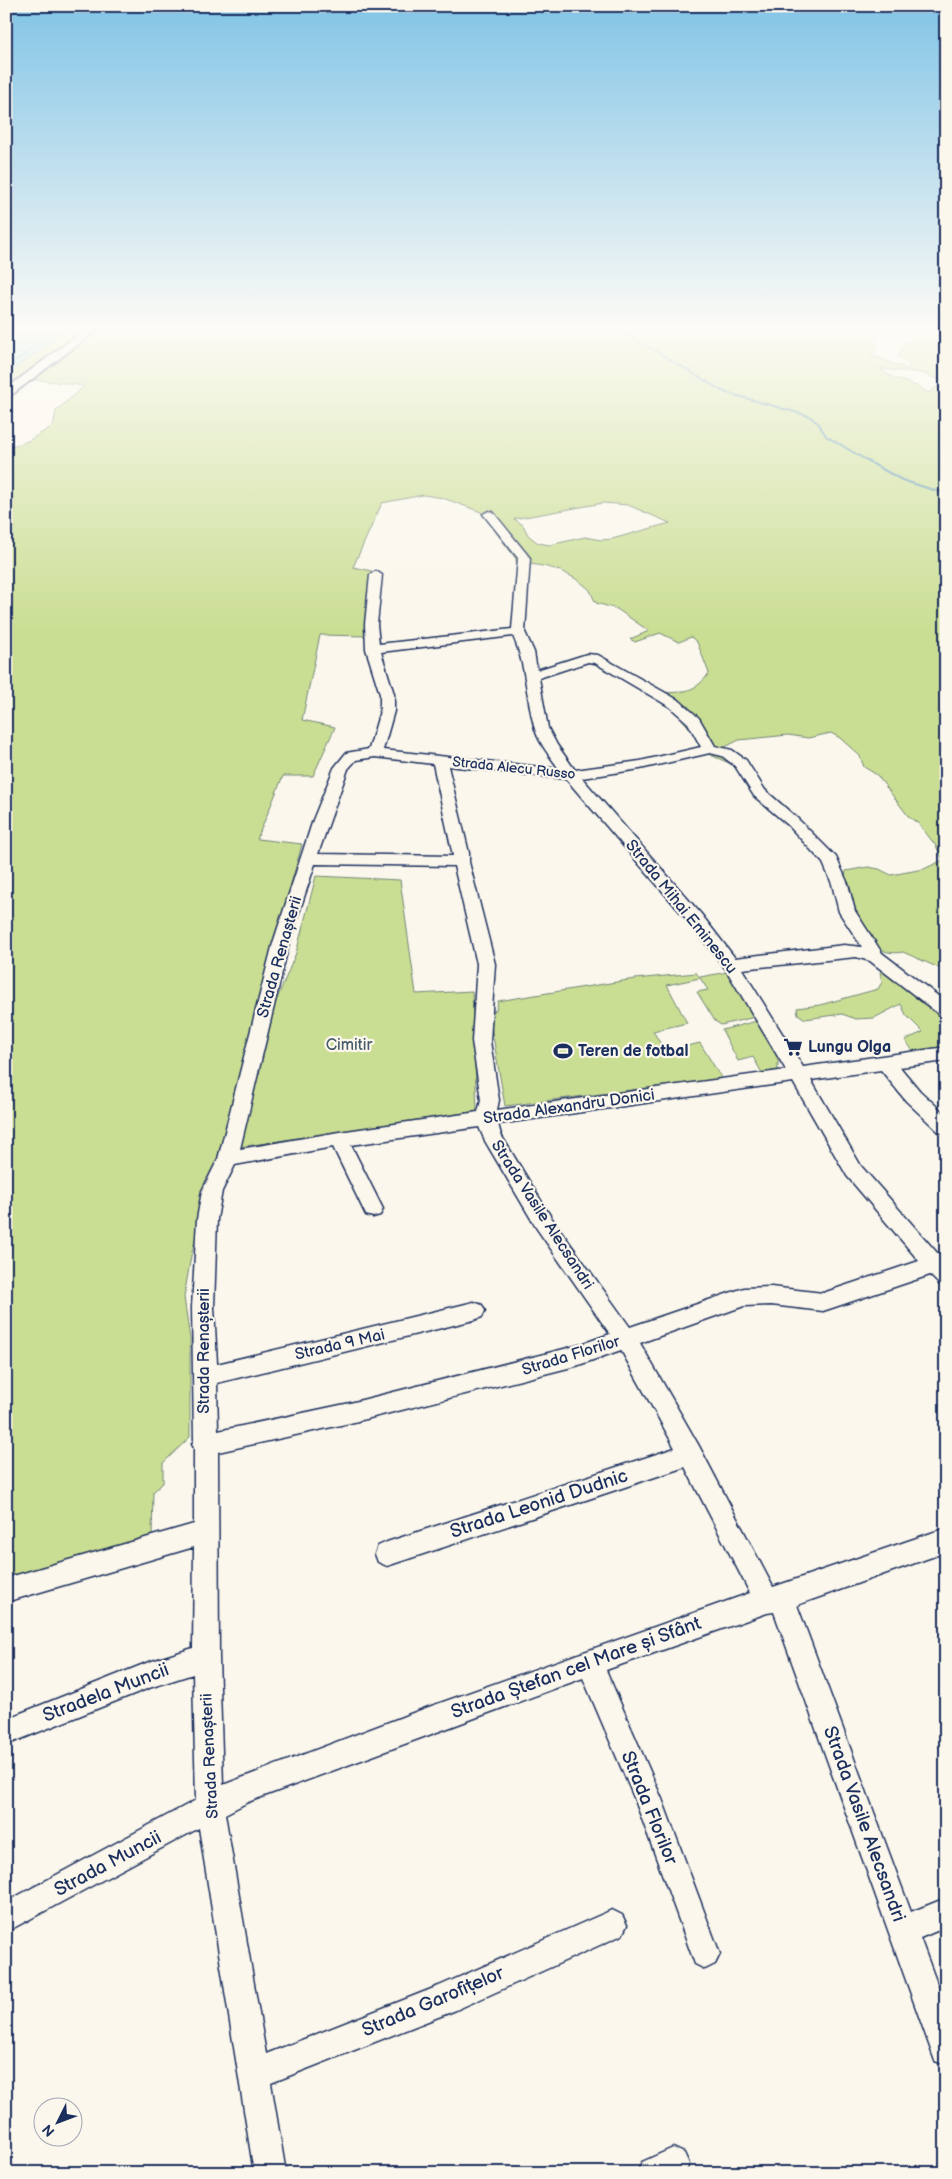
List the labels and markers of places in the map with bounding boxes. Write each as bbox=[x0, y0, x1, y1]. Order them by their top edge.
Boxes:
supermarket icon: Lungu Olga bbox=[782, 1036, 804, 1058]
place label: Lungu Olga bbox=[808, 1038, 891, 1057]
sports icon: Teren de fotbal bbox=[552, 1040, 574, 1062]
place label: Teren de fotbal bbox=[578, 1042, 688, 1061]

